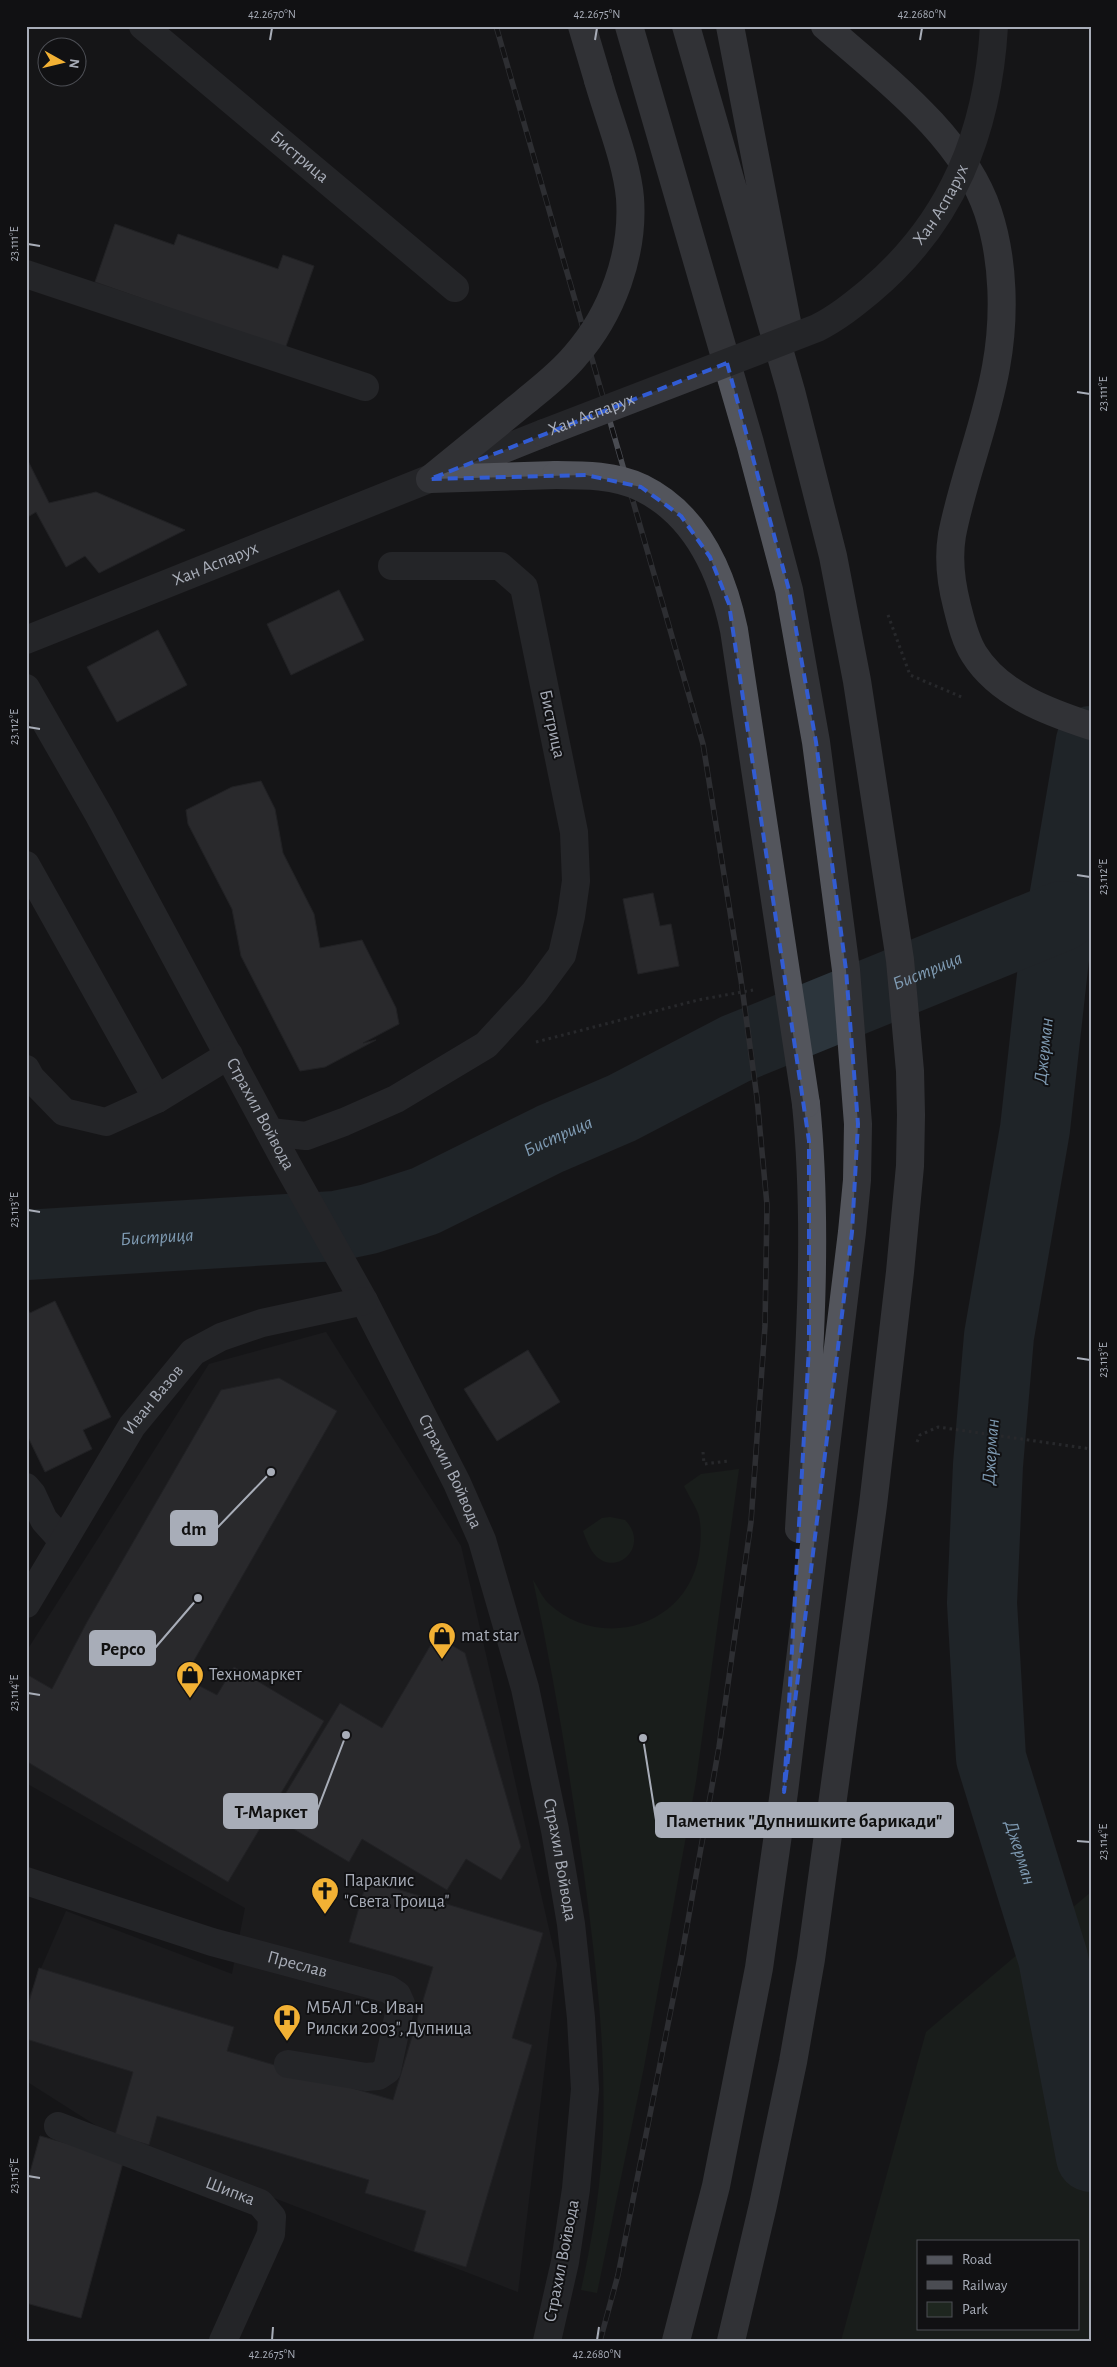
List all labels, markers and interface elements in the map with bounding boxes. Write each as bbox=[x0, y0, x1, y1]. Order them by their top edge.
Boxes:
text: 42.2670°N bbox=[248, 8, 296, 20]
text: 42.2675°N bbox=[574, 8, 620, 20]
text: 42.2680°N bbox=[898, 8, 946, 20]
north arrow bbox=[38, 38, 88, 88]
text: N bbox=[66, 58, 81, 69]
street label: Бистрица bbox=[267, 128, 332, 187]
street label: Хан Аспарух bbox=[910, 162, 972, 249]
text: 23.111°E bbox=[8, 226, 20, 261]
text: 23.111°E bbox=[1097, 376, 1109, 411]
street label: Хан Аспарух bbox=[546, 390, 637, 439]
street label: Хан Аспарух bbox=[170, 539, 261, 590]
street label: Бистрица bbox=[536, 688, 568, 760]
text: 23.112°E bbox=[8, 709, 20, 745]
text: 23.112°E bbox=[1097, 859, 1109, 895]
water label: Бистрица bbox=[890, 948, 965, 993]
water label: Джерман bbox=[1031, 1017, 1057, 1086]
street label: Страхил Войвода bbox=[222, 1055, 297, 1173]
water label: Бистрица bbox=[520, 1112, 595, 1160]
text: 23.113°E bbox=[8, 1192, 20, 1228]
water label: Бистрица bbox=[119, 1225, 194, 1249]
text: 23.113°E bbox=[1097, 1342, 1109, 1378]
street label: Иван Вазов bbox=[120, 1362, 187, 1438]
street label: Страхил Войвода bbox=[414, 1411, 485, 1531]
water label: Джерман bbox=[979, 1418, 1003, 1487]
callout: dm bbox=[171, 1511, 217, 1545]
text: dm bbox=[181, 1520, 207, 1539]
shop icon: mat star bbox=[427, 1621, 457, 1660]
place label: mat star bbox=[461, 1627, 519, 1645]
callout: Pepco bbox=[90, 1631, 155, 1665]
text: Pepco bbox=[100, 1640, 146, 1659]
shop icon: Техномаркет bbox=[175, 1660, 205, 1699]
place label: Техномаркет bbox=[209, 1666, 302, 1684]
text: 23.114°E bbox=[8, 1675, 20, 1711]
callout: Т-Маркет bbox=[224, 1794, 317, 1828]
street label: Страхил Войвода bbox=[540, 1797, 579, 1923]
text: Т-Маркет bbox=[235, 1803, 308, 1822]
callout: Паметник "Дупнишките барикади" bbox=[656, 1803, 953, 1837]
text: Паметник "Дупнишките барикади" bbox=[665, 1812, 943, 1831]
water label: Джерман bbox=[1001, 1817, 1039, 1887]
text: 23.114°E bbox=[1097, 1824, 1109, 1860]
place label: Параклис "Света Троица" bbox=[344, 1872, 450, 1911]
church icon: Параклис "Света Троица" bbox=[310, 1876, 340, 1915]
street label: Преслав bbox=[265, 1948, 329, 1981]
place label: МБАЛ "Св. Иван Рилски 2003", Дупница bbox=[306, 1999, 471, 2038]
hospital icon: МБАЛ "Св. Иван Рилски 2003", Дупница bbox=[272, 2003, 302, 2042]
text: 23.115°E bbox=[8, 2158, 20, 2194]
street label: Шипка bbox=[203, 2174, 257, 2209]
street label: Страхил Войвода bbox=[541, 2198, 583, 2324]
legend bbox=[917, 2240, 1080, 2330]
text: Road bbox=[962, 2252, 992, 2267]
text: Railway bbox=[962, 2278, 1008, 2293]
text: Park bbox=[962, 2302, 988, 2317]
text: 42.2675°N bbox=[249, 2348, 295, 2360]
text: 42.2680°N bbox=[573, 2348, 621, 2360]

